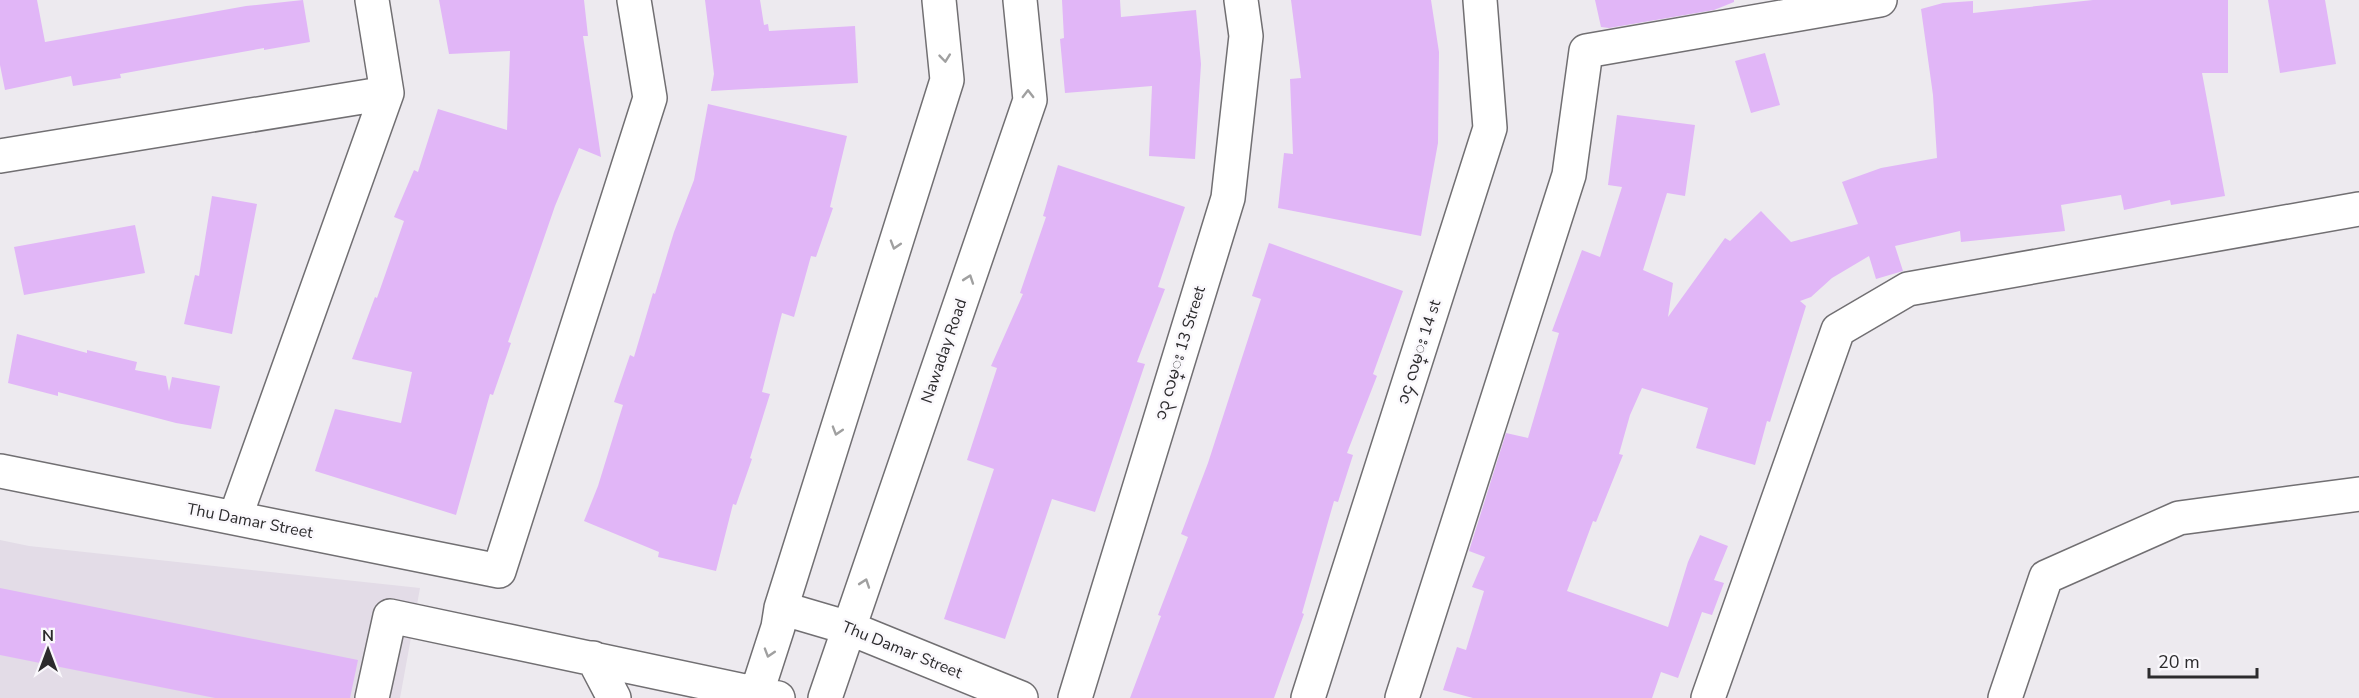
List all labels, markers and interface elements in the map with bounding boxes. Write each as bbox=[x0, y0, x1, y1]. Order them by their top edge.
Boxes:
one-way arrow bbox=[938, 54, 951, 63]
one-way arrow bbox=[1022, 90, 1035, 99]
one-way arrow bbox=[890, 239, 902, 250]
one-way arrow bbox=[961, 274, 974, 285]
street label: ၁၃ လမ္း 13 Street bbox=[1149, 283, 1213, 423]
street label: Nawaday Road bbox=[916, 296, 972, 406]
street label: ၁၄ လမ္း 14 st bbox=[1392, 297, 1448, 408]
one-way arrow bbox=[832, 425, 844, 436]
street label: Thu Damar Street bbox=[185, 498, 315, 544]
one-way arrow bbox=[857, 578, 870, 589]
street label: Thu Damar Street bbox=[839, 616, 966, 684]
north arrow bbox=[18, 620, 78, 680]
text: N bbox=[42, 625, 54, 647]
scale bar bbox=[2149, 641, 2257, 679]
one-way arrow bbox=[764, 647, 776, 658]
text: 20 m bbox=[2158, 650, 2200, 674]

